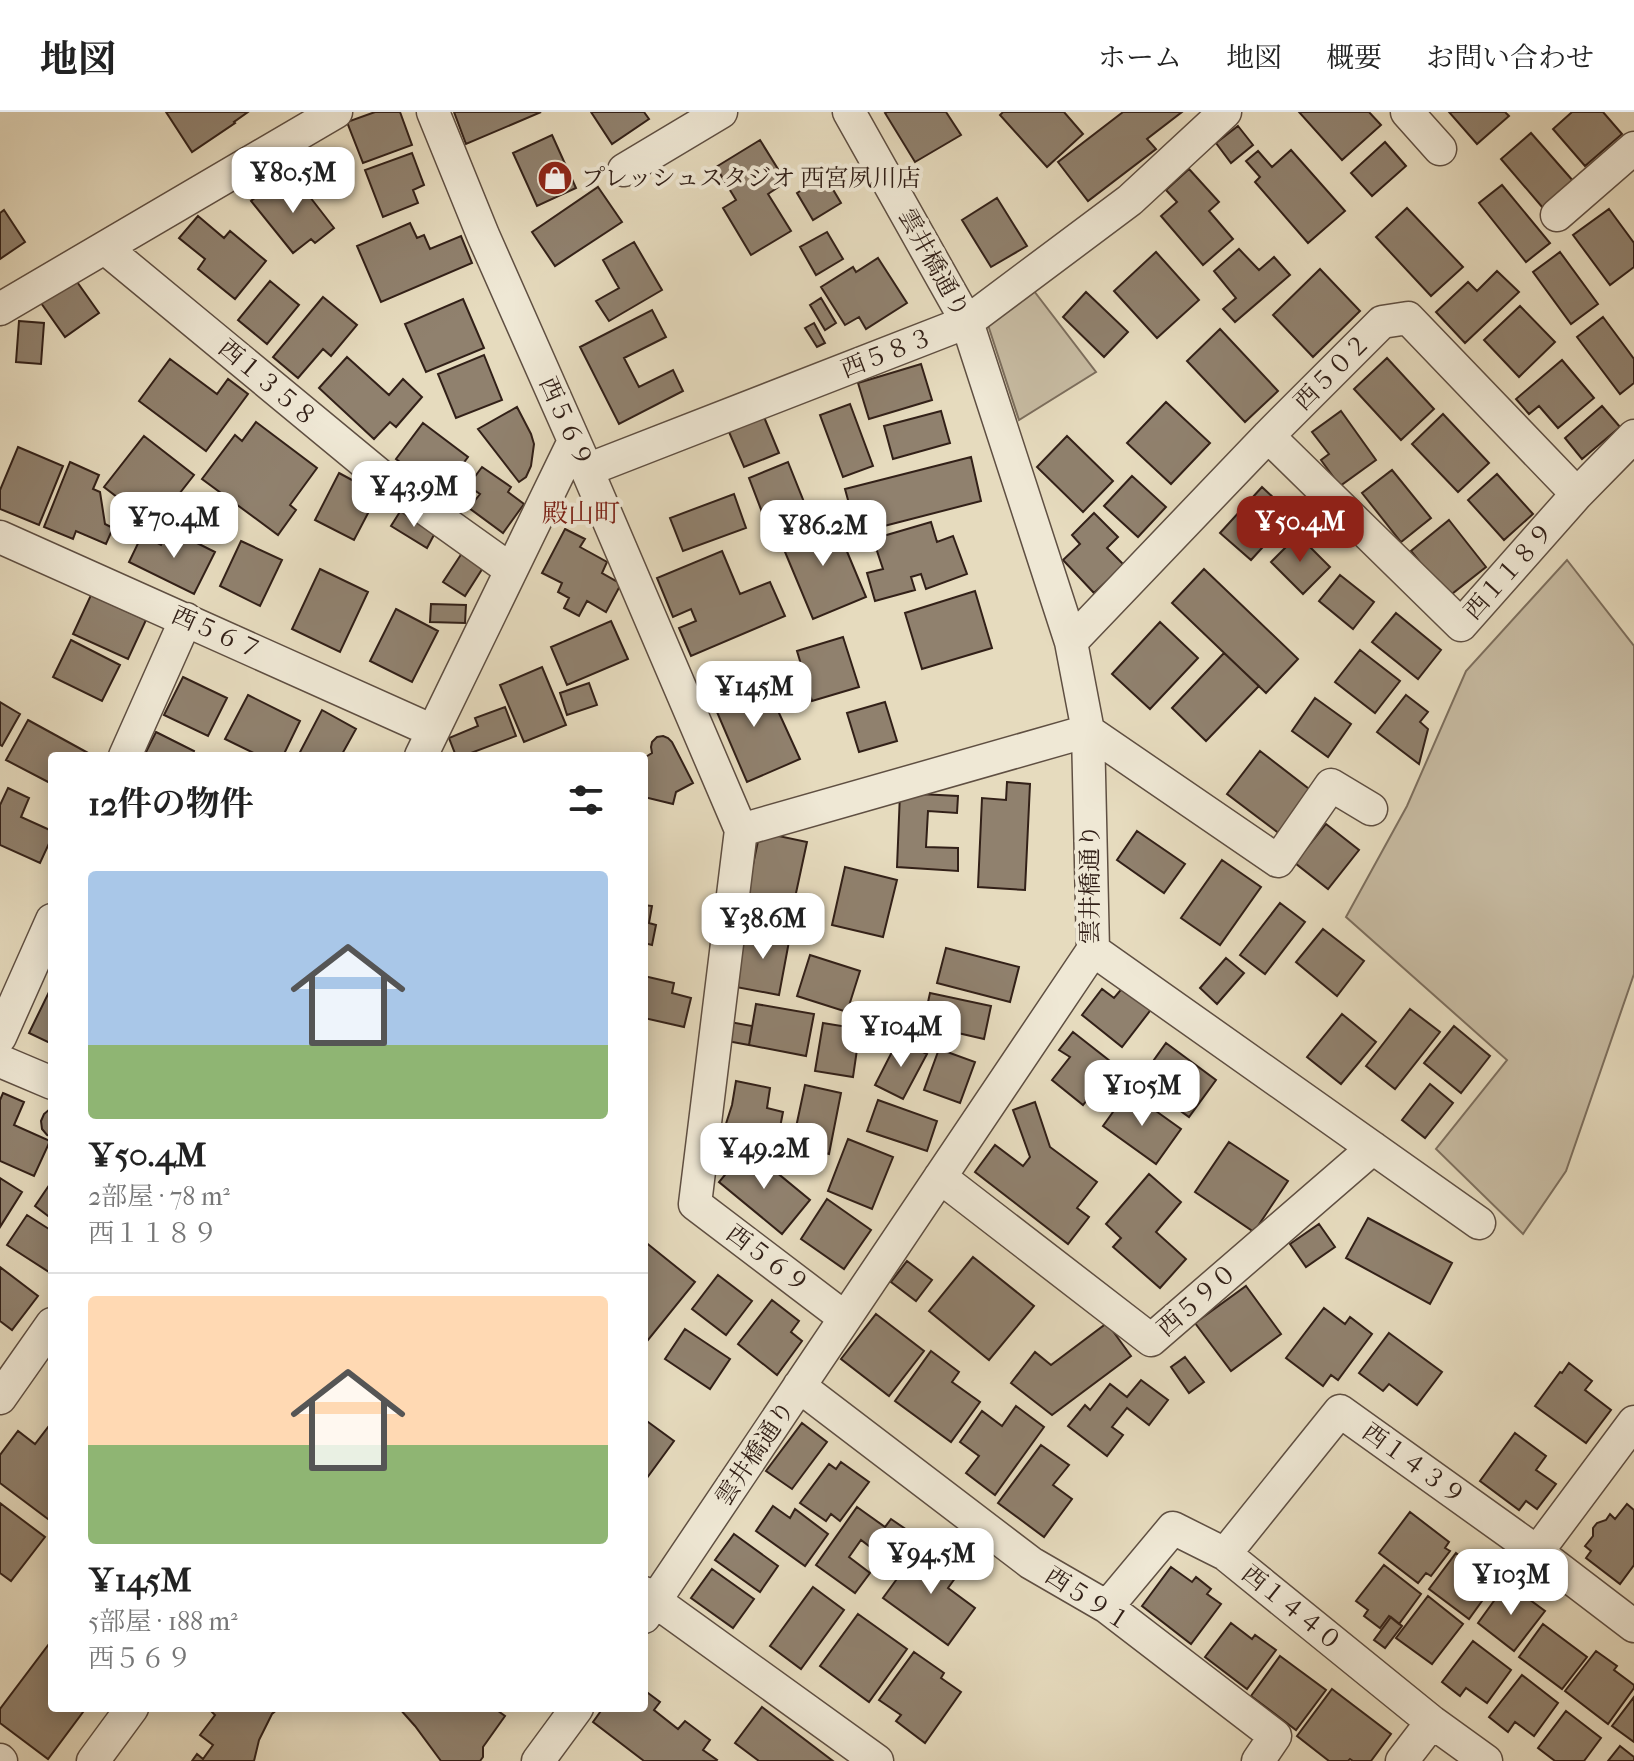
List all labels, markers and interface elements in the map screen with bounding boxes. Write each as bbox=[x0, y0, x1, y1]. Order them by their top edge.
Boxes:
text: 地図 bbox=[40, 37, 116, 82]
text: ホーム bbox=[1098, 41, 1182, 74]
text: 地図 bbox=[1226, 41, 1282, 74]
text: 概要 bbox=[1326, 41, 1382, 74]
text: お問い合わせ bbox=[1426, 41, 1594, 74]
pin: ¥80.5M bbox=[228, 147, 358, 215]
text: ¥80.5M bbox=[250, 157, 336, 188]
shop icon: プレッシュスタジオ 西宮夙川店 bbox=[536, 159, 574, 197]
place label: プレッシュスタジオ 西宮夙川店 bbox=[581, 164, 920, 192]
street label: 雲井橋通り bbox=[893, 204, 975, 322]
street label: 西５８３ bbox=[837, 323, 937, 383]
street label: 西５０２ bbox=[1288, 328, 1376, 416]
street label: 西１３５８ bbox=[213, 334, 323, 432]
street label: 西５６９ bbox=[534, 372, 598, 472]
pin: ¥43.9M bbox=[349, 461, 479, 529]
text: ¥43.9M bbox=[370, 471, 458, 502]
pin: ¥70.4M bbox=[109, 492, 239, 560]
pin: ¥50.4M bbox=[1235, 496, 1365, 564]
district label: 殿山町 bbox=[542, 498, 620, 529]
pin: ¥86.2M bbox=[758, 500, 888, 568]
text: ¥70.4M bbox=[128, 502, 220, 533]
text: ¥50.4M bbox=[1255, 506, 1345, 537]
text: ¥86.2M bbox=[778, 510, 868, 541]
street label: 西１１８９ bbox=[1458, 517, 1560, 625]
street label: 西５６７ bbox=[167, 601, 267, 665]
pin: ¥145M bbox=[698, 661, 810, 729]
text: ¥145M bbox=[714, 671, 794, 702]
icon: filters bbox=[564, 778, 608, 822]
text: 12件の物件 bbox=[88, 784, 254, 824]
street label: 雲井橋通り bbox=[1076, 824, 1104, 944]
pin: ¥38.6M bbox=[698, 893, 828, 961]
text: ¥38.6M bbox=[720, 903, 806, 934]
icon: home bbox=[276, 923, 420, 1067]
pin: ¥104M bbox=[845, 1001, 957, 1069]
text: ¥104M bbox=[860, 1011, 942, 1042]
pin: ¥105M bbox=[1086, 1060, 1198, 1128]
text: ¥105M bbox=[1103, 1070, 1181, 1101]
pin: ¥49.2M bbox=[699, 1123, 829, 1191]
text: ¥49.2M bbox=[718, 1133, 810, 1164]
text: ¥50.4M bbox=[88, 1135, 206, 1175]
text: 2部屋 · 78 m² bbox=[88, 1181, 230, 1212]
text: 西１１８９ bbox=[88, 1218, 218, 1249]
street label: 西５６９ bbox=[721, 1219, 815, 1299]
street label: 西５９０ bbox=[1152, 1258, 1242, 1342]
icon: home bbox=[276, 1348, 420, 1492]
street label: 雲井橋通り bbox=[710, 1395, 800, 1511]
street label: 西１４３９ bbox=[1357, 1417, 1471, 1511]
pin: ¥94.5M bbox=[866, 1528, 996, 1596]
text: ¥94.5M bbox=[887, 1538, 975, 1569]
pin: ¥103M bbox=[1455, 1549, 1567, 1617]
street label: 西１４４０ bbox=[1237, 1559, 1347, 1657]
text: ¥103M bbox=[1472, 1559, 1550, 1590]
text: ¥145M bbox=[88, 1560, 192, 1600]
street label: 西５９１ bbox=[1040, 1561, 1136, 1637]
text: 5部屋 · 188 m² bbox=[88, 1606, 238, 1637]
text: 西５６９ bbox=[88, 1643, 192, 1674]

